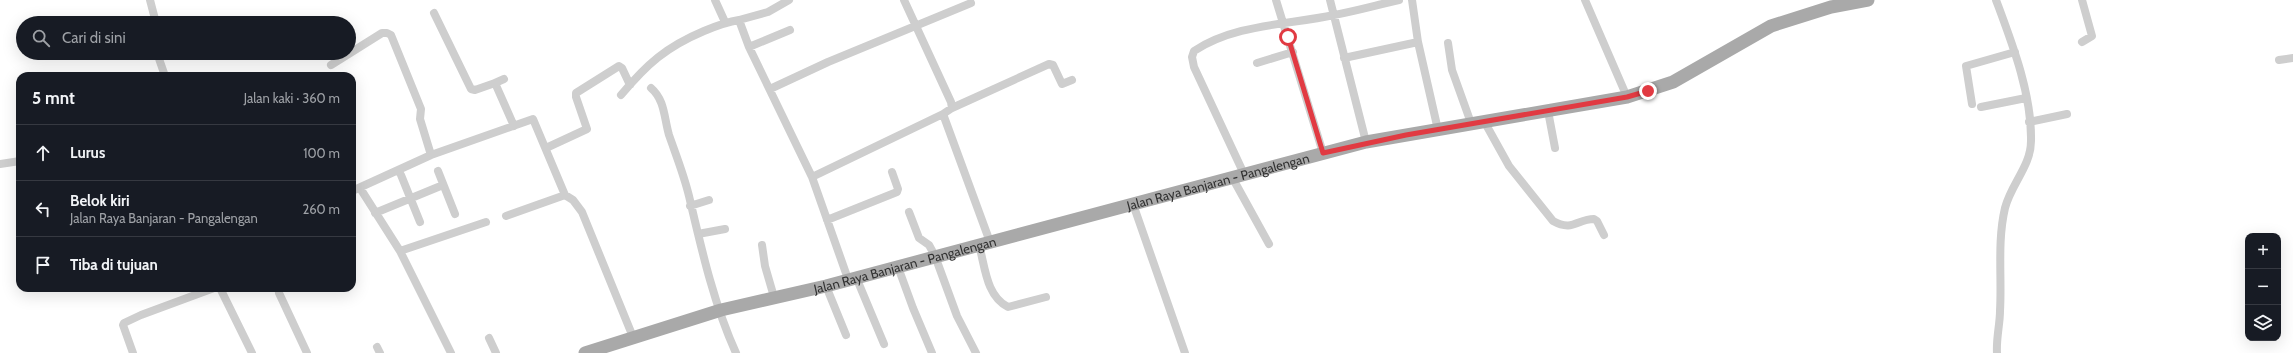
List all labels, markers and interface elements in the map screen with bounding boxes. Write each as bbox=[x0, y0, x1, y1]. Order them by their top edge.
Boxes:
search box bbox=[16, 16, 356, 60]
icon: search bbox=[30, 27, 52, 49]
route start bbox=[1279, 28, 1297, 46]
text: Cari di sini bbox=[62, 29, 126, 47]
route end bbox=[1639, 82, 1657, 100]
text: 5 mnt bbox=[32, 88, 75, 108]
text: Jalan kaki · 360 m bbox=[244, 90, 340, 106]
icon: ahead bbox=[32, 142, 54, 164]
text: Lurus bbox=[70, 144, 105, 162]
text: 100 m bbox=[303, 145, 340, 161]
street label: Jalan Raya Banjaran - Pangalengan bbox=[1124, 150, 1311, 214]
text: Belok kiri bbox=[70, 192, 130, 210]
icon: left bbox=[32, 198, 54, 220]
text: 260 m bbox=[302, 201, 340, 217]
text: Jalan Raya Banjaran - Pangalengan bbox=[70, 210, 258, 226]
street label: Jalan Raya Banjaran - Pangalengan bbox=[811, 233, 998, 297]
map controls bbox=[2245, 233, 2281, 341]
button: + bbox=[2245, 233, 2281, 269]
icon: arrive bbox=[32, 254, 54, 276]
text: Tiba di tujuan bbox=[70, 256, 158, 274]
button: − bbox=[2245, 269, 2281, 305]
button: layers bbox=[2245, 305, 2281, 341]

